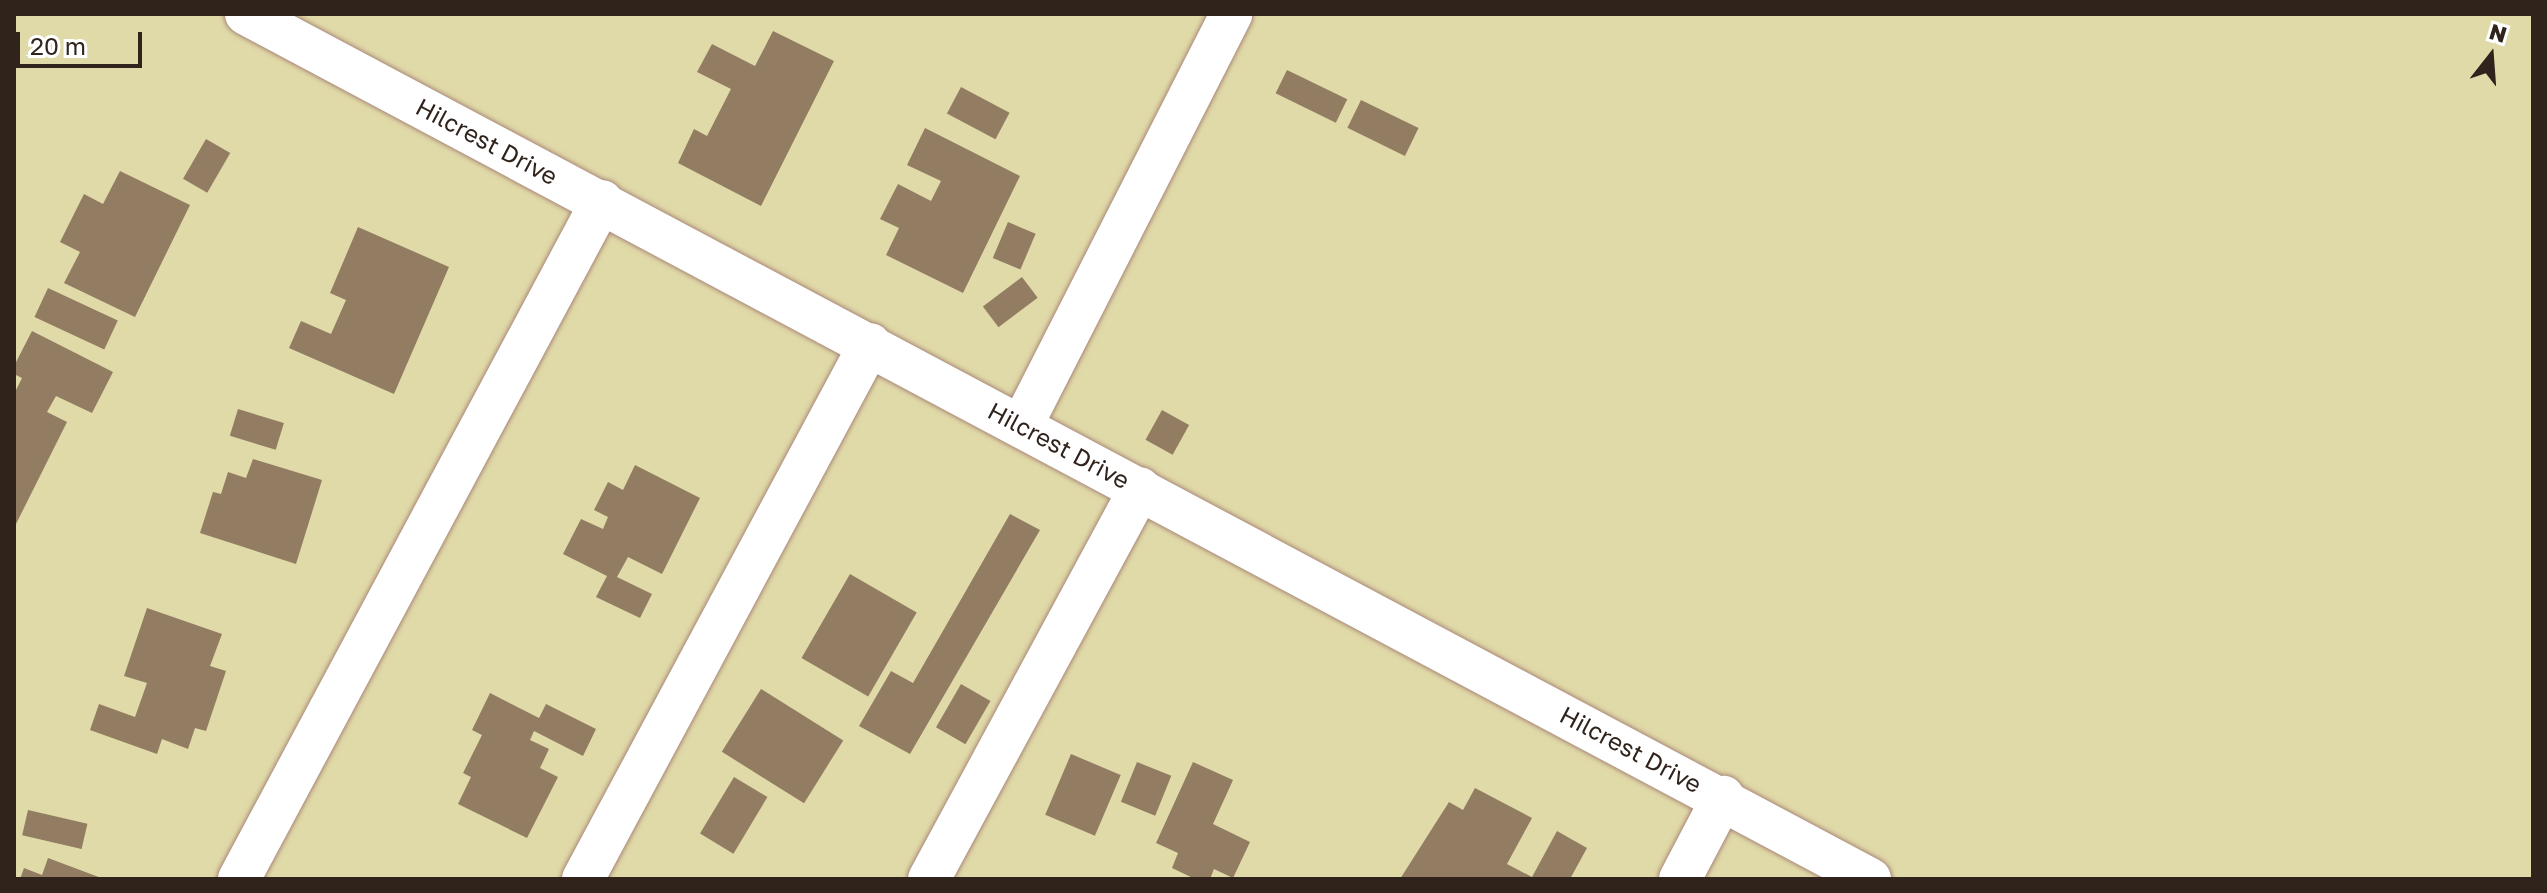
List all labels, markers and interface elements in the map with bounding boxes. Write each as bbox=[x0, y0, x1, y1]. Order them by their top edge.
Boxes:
scale bar bbox=[20, 16, 146, 66]
north arrow bbox=[2451, 16, 2531, 96]
text: N bbox=[2486, 17, 2510, 48]
text: 20 m bbox=[30, 31, 86, 60]
street label: Hilcrest Drive bbox=[411, 92, 563, 190]
street label: Hilcrest Drive bbox=[983, 396, 1135, 494]
street label: Hilcrest Drive bbox=[1555, 700, 1707, 798]

